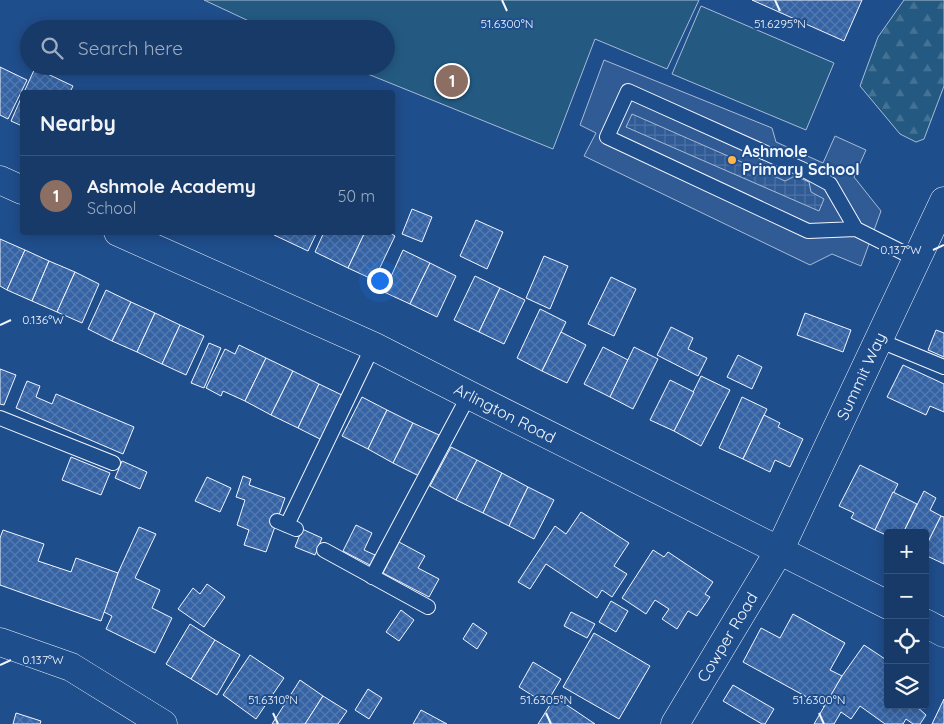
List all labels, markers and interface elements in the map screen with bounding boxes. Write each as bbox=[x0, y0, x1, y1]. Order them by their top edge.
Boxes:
text: 51.6300°N bbox=[481, 16, 533, 31]
text: 51.6295°N bbox=[754, 16, 806, 31]
search box bbox=[20, 20, 395, 75]
icon: search bbox=[38, 34, 66, 62]
text: Search here bbox=[78, 36, 183, 60]
pin: 1 bbox=[436, 62, 468, 100]
text: Nearby bbox=[40, 110, 116, 136]
place label: Ashmole Primary School bbox=[742, 141, 860, 179]
marker: Ashmole Primary School bbox=[726, 154, 738, 166]
text: Ashmole Academy bbox=[87, 174, 256, 198]
text: 1 bbox=[53, 186, 59, 206]
text: 50 m bbox=[338, 186, 375, 206]
text: School bbox=[87, 198, 136, 218]
text: 0.137°W bbox=[880, 242, 922, 257]
your location bbox=[367, 268, 393, 294]
text: 0.136°W bbox=[22, 312, 64, 327]
street label: Summit Way bbox=[832, 329, 890, 423]
street label: Arlington Road bbox=[451, 379, 559, 447]
map controls bbox=[884, 529, 929, 709]
button: + bbox=[884, 529, 929, 574]
button: − bbox=[884, 574, 929, 619]
street label: Cowper Road bbox=[692, 589, 762, 685]
button: locate bbox=[884, 619, 929, 664]
text: 0.137°W bbox=[22, 652, 64, 667]
button: layers bbox=[884, 664, 929, 709]
text: 51.6310°N bbox=[248, 692, 298, 707]
text: 51.6305°N bbox=[520, 692, 572, 707]
text: 51.6300°N bbox=[793, 692, 845, 707]

